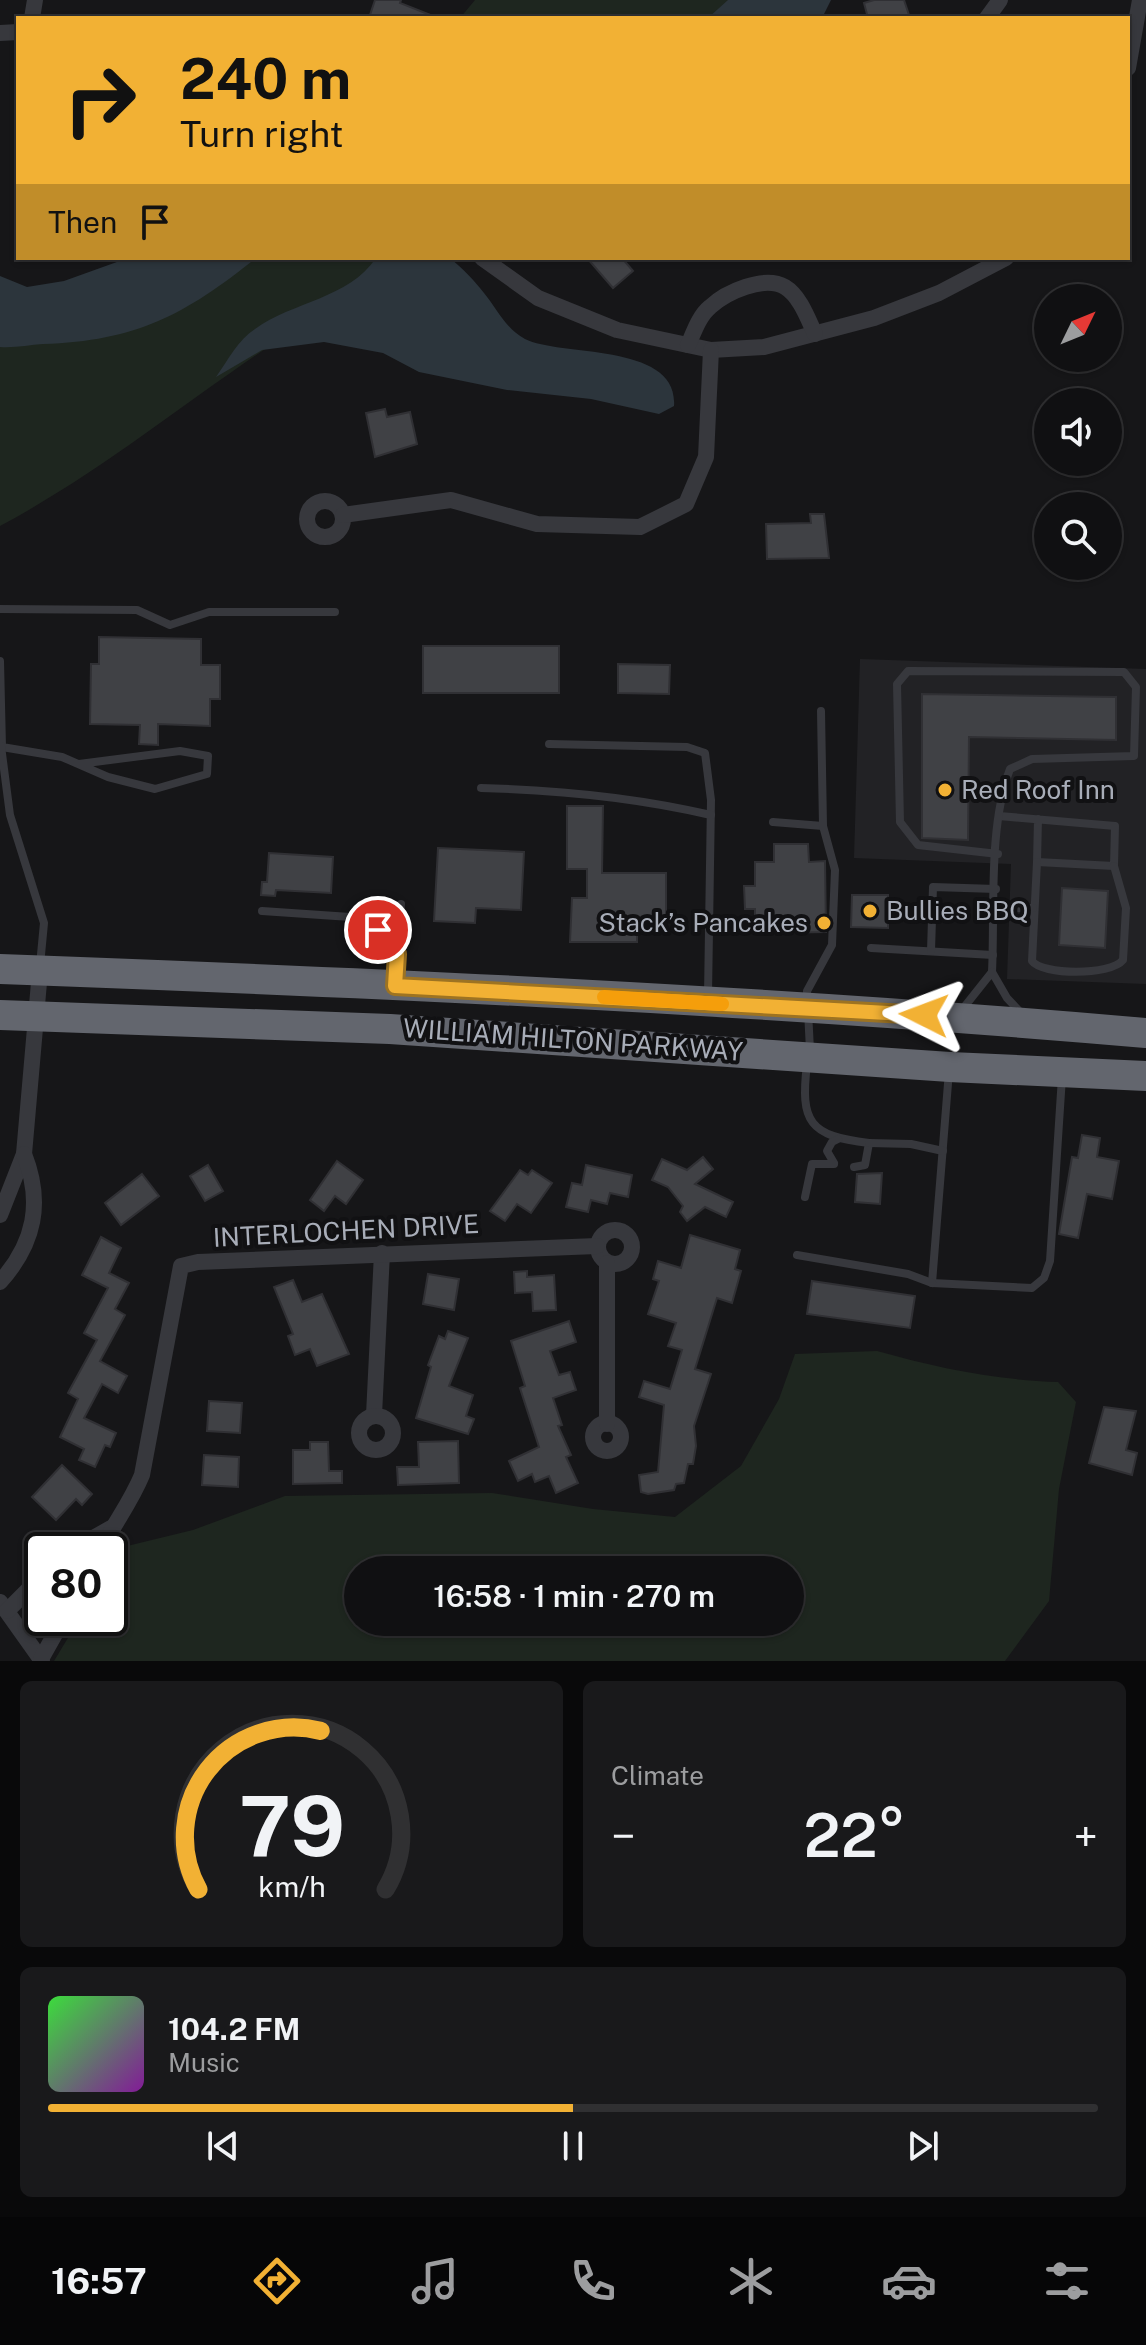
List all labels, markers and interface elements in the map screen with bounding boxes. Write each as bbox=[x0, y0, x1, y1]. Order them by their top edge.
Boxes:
text: 240 m bbox=[180, 46, 351, 112]
icon: right bbox=[48, 48, 152, 152]
text: Turn right bbox=[180, 113, 343, 155]
icon: arrive bbox=[133, 200, 177, 244]
text: Then bbox=[48, 204, 117, 240]
north arrow bbox=[1034, 284, 1122, 372]
map controls bbox=[1034, 284, 1122, 580]
button: sound bbox=[1034, 388, 1122, 476]
button: search bbox=[1034, 492, 1122, 580]
place label: Red Roof Inn bbox=[961, 774, 1115, 805]
marker: Red Roof Inn bbox=[936, 781, 954, 799]
place label: Bullies BBQ bbox=[886, 895, 1029, 926]
pin bbox=[344, 896, 412, 964]
marker: Bullies BBQ bbox=[861, 902, 879, 920]
place label: Stack’s Pancakes bbox=[598, 907, 808, 938]
icon: arrive bbox=[356, 908, 400, 952]
marker: Stack’s Pancakes bbox=[815, 914, 833, 932]
position arrow bbox=[882, 973, 966, 1057]
street label: WILLIAM HILTON PARKWAY bbox=[402, 1012, 744, 1067]
street label: INTERLOCHEN DRIVE bbox=[212, 1208, 480, 1253]
speed limit sign: 80 bbox=[24, 1532, 128, 1636]
text: 16:58 · 1 min · 270 m bbox=[433, 1578, 715, 1614]
text: Climate bbox=[611, 1760, 704, 1791]
text: 79 bbox=[238, 1777, 345, 1875]
text: 22° bbox=[803, 1800, 906, 1871]
text: − bbox=[611, 1810, 635, 1862]
text: + bbox=[1074, 1810, 1098, 1862]
text: km/h bbox=[258, 1870, 325, 1903]
text: 104.2 FM bbox=[168, 2011, 300, 2047]
text: Music bbox=[168, 2047, 240, 2078]
icon: previous bbox=[201, 2124, 245, 2168]
icon: pause bbox=[551, 2124, 595, 2168]
icon: next bbox=[901, 2124, 945, 2168]
icon: directions bbox=[249, 2253, 305, 2309]
icon: music bbox=[407, 2253, 463, 2309]
icon: phone bbox=[565, 2253, 621, 2309]
icon: climate bbox=[723, 2253, 779, 2309]
icon: car bbox=[881, 2253, 937, 2309]
icon: filters bbox=[1039, 2253, 1095, 2309]
text: 16:57 bbox=[51, 2260, 147, 2302]

